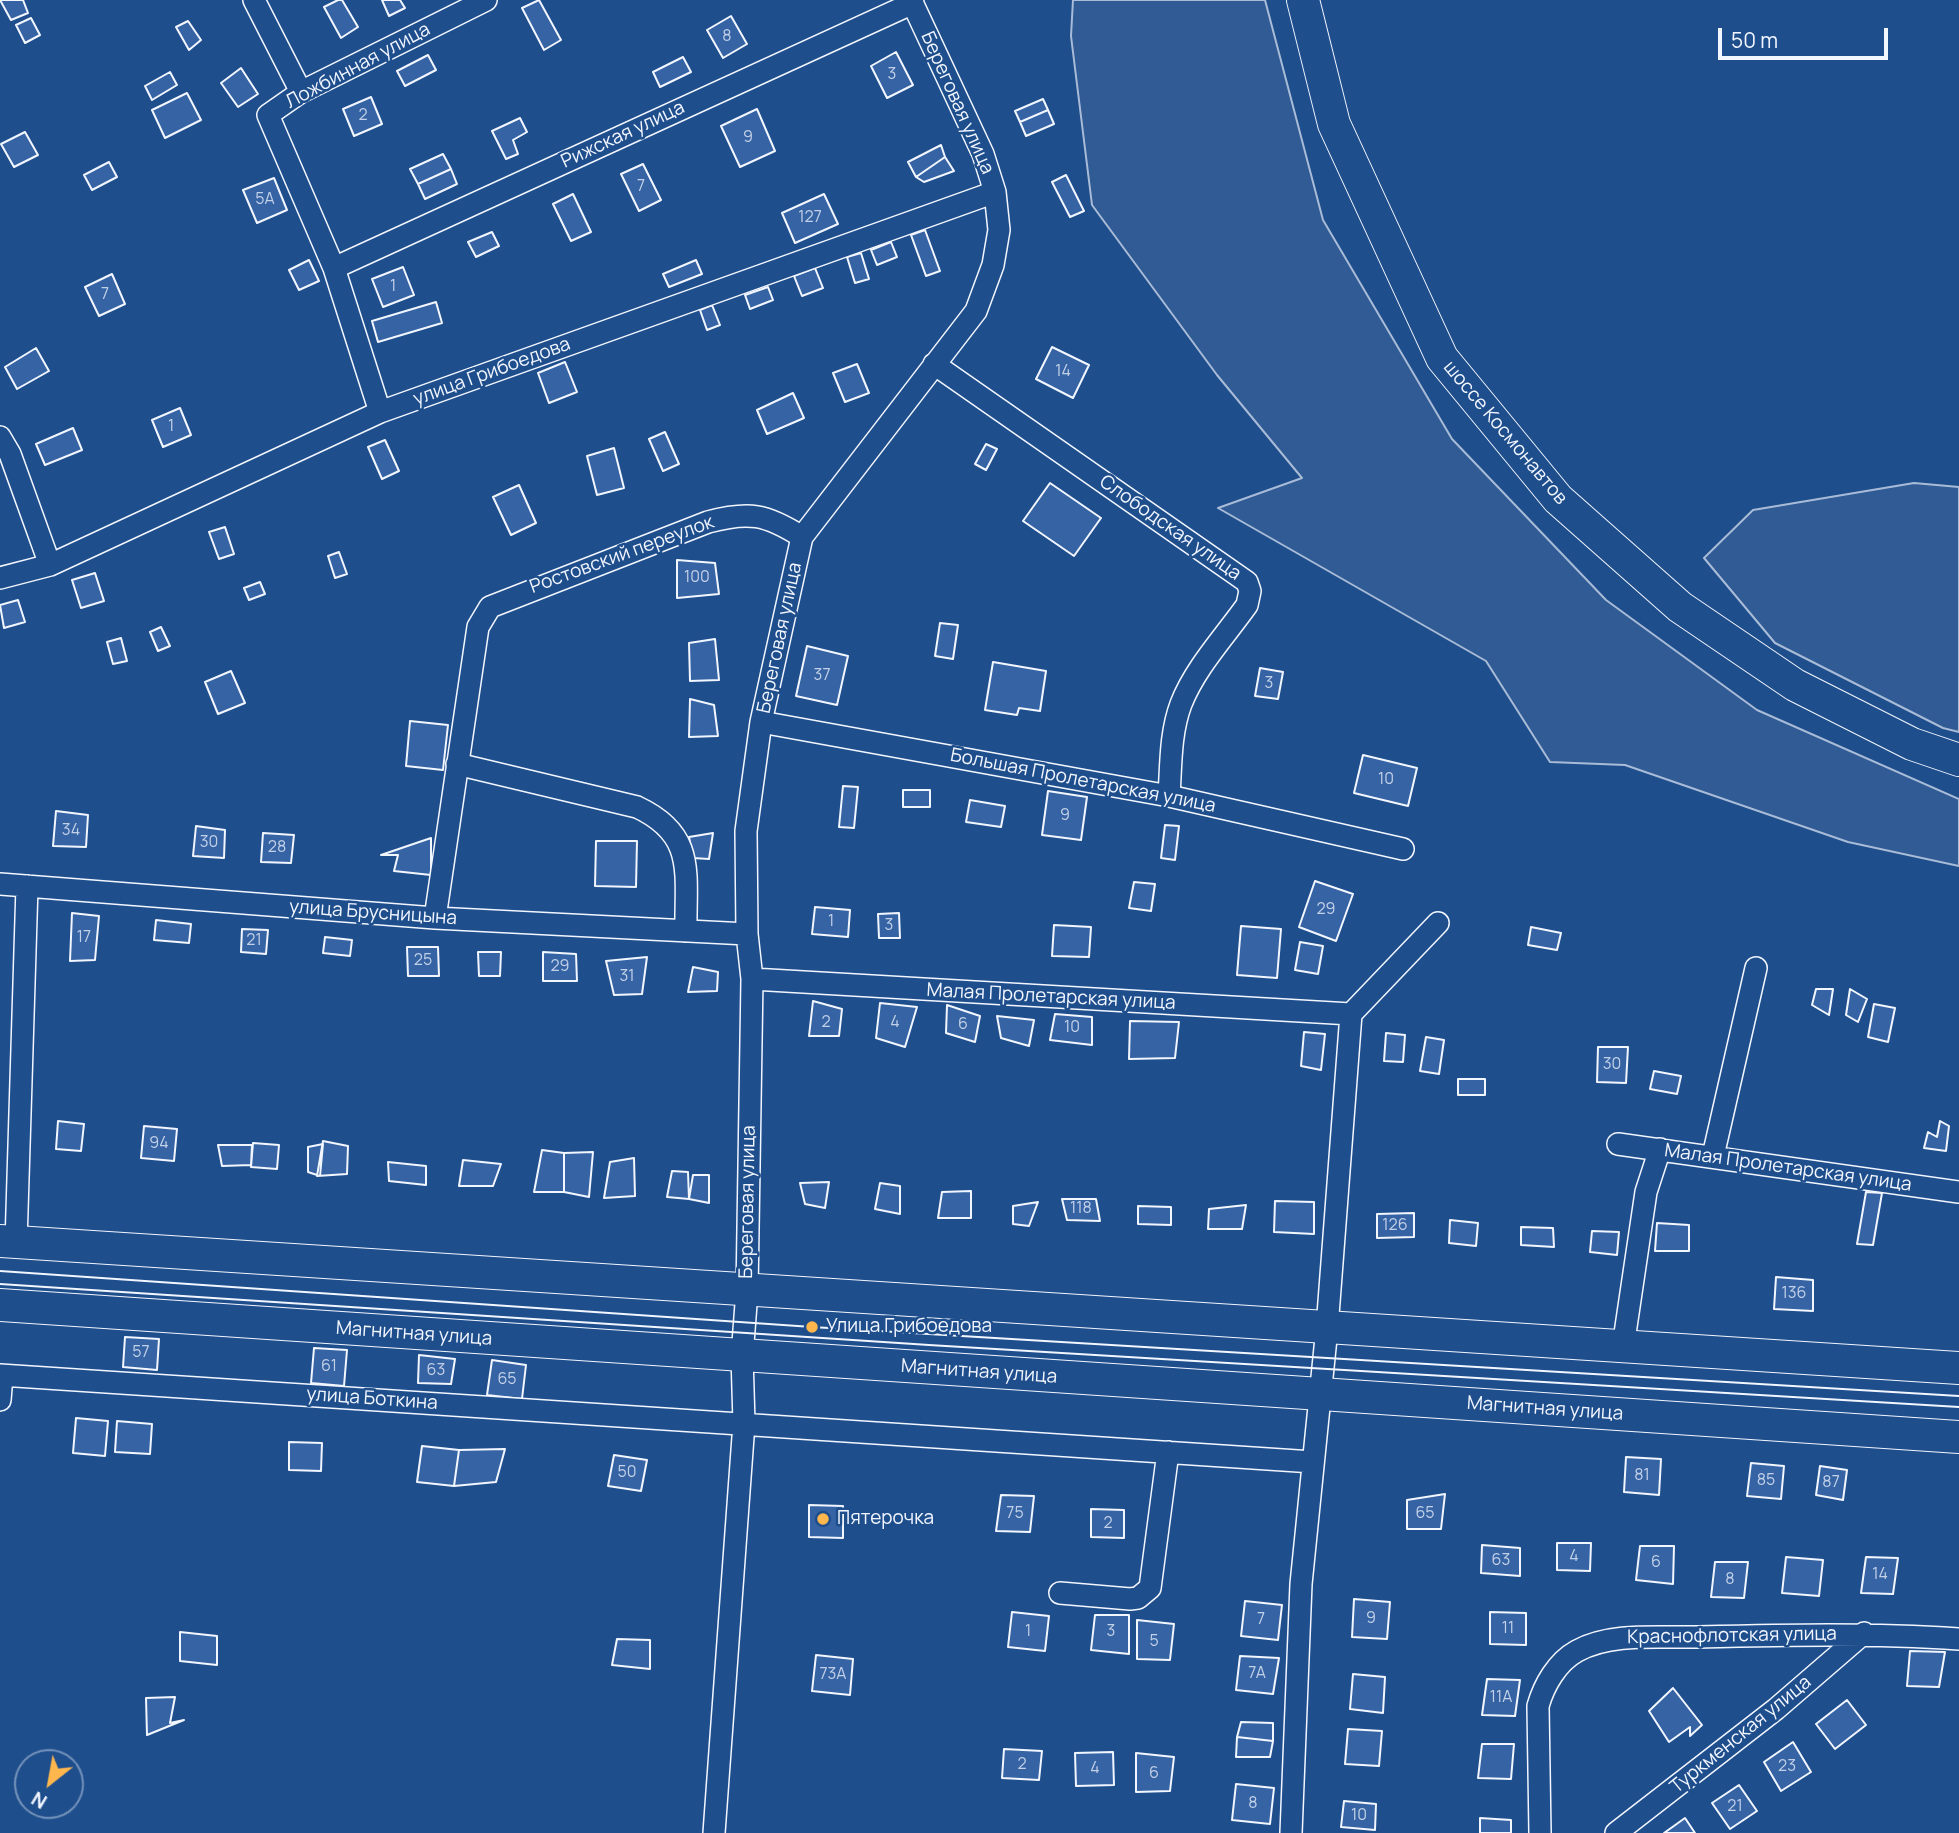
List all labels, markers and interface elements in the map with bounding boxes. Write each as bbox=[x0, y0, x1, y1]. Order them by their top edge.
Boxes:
scale bar bbox=[1721, 14, 1891, 58]
street label: Ложбинная улица bbox=[282, 18, 434, 114]
text: 50 m bbox=[1731, 26, 1778, 54]
house number: 8 bbox=[722, 27, 732, 47]
street label: Береговая улица bbox=[915, 28, 999, 178]
house number: 3 bbox=[888, 65, 896, 85]
street label: Рижская улица bbox=[558, 96, 688, 174]
house number: 2 bbox=[358, 106, 368, 126]
house number: 9 bbox=[743, 128, 753, 148]
house number: 7 bbox=[637, 177, 645, 197]
house number: 5А bbox=[255, 190, 275, 210]
house number: 127 bbox=[798, 208, 822, 228]
house number: 1 bbox=[390, 277, 396, 297]
house number: 7 bbox=[101, 285, 109, 305]
street label: улица Грибоедова bbox=[410, 333, 574, 411]
street label: шоссе Космонавтов bbox=[1438, 356, 1572, 510]
house number: 14 bbox=[1055, 362, 1071, 382]
house number: 1 bbox=[168, 417, 174, 437]
street label: Слободская улица bbox=[1095, 471, 1245, 585]
street label: Ростовский переулок bbox=[527, 511, 717, 599]
street label: Береговая улица bbox=[753, 561, 807, 715]
house number: 100 bbox=[684, 568, 710, 588]
house number: 37 bbox=[814, 666, 830, 686]
house number: 3 bbox=[1265, 674, 1273, 694]
street label: Большая Пролетарская улица bbox=[948, 744, 1218, 818]
house number: 10 bbox=[1378, 770, 1394, 790]
house number: 9 bbox=[1060, 806, 1070, 826]
house number: 34 bbox=[62, 821, 80, 841]
house number: 30 bbox=[200, 833, 218, 853]
house number: 28 bbox=[268, 838, 286, 858]
street label: улица Брусницына bbox=[288, 896, 458, 930]
house number: 29 bbox=[1316, 900, 1336, 920]
house number: 1 bbox=[828, 912, 834, 932]
house number: 3 bbox=[885, 916, 893, 936]
house number: 17 bbox=[77, 928, 91, 948]
house number: 21 bbox=[246, 931, 262, 951]
house number: 25 bbox=[414, 951, 432, 971]
house number: 29 bbox=[550, 957, 570, 977]
house number: 31 bbox=[619, 967, 635, 987]
street label: Малая Пролетарская улица bbox=[926, 979, 1176, 1015]
house number: 2 bbox=[821, 1013, 831, 1033]
house number: 4 bbox=[890, 1013, 900, 1033]
house number: 6 bbox=[958, 1015, 968, 1035]
house number: 10 bbox=[1064, 1018, 1080, 1038]
house number: 30 bbox=[1603, 1055, 1621, 1075]
street label: Береговая улица bbox=[735, 1125, 761, 1279]
house number: 94 bbox=[149, 1134, 169, 1154]
street label: Малая Пролетарская улица bbox=[1663, 1139, 1913, 1197]
house number: 118 bbox=[1070, 1199, 1092, 1219]
house number: 126 bbox=[1382, 1216, 1408, 1236]
house number: 136 bbox=[1781, 1284, 1807, 1304]
place label: Улица Грибоедова bbox=[826, 1316, 992, 1338]
street label: Магнитная улица bbox=[335, 1317, 493, 1351]
marker: Улица Грибоедова bbox=[804, 1319, 820, 1335]
house number: 57 bbox=[132, 1343, 150, 1363]
street label: Магнитная улица bbox=[900, 1355, 1058, 1389]
house number: 61 bbox=[321, 1357, 337, 1377]
house number: 63 bbox=[427, 1361, 445, 1381]
house number: 65 bbox=[497, 1370, 517, 1390]
street label: улица Боткина bbox=[306, 1383, 438, 1415]
street label: Магнитная улица bbox=[1466, 1392, 1624, 1426]
house number: 50 bbox=[618, 1463, 636, 1483]
house number: 81 bbox=[1634, 1466, 1650, 1486]
house number: 85 bbox=[1757, 1471, 1775, 1491]
house number: 87 bbox=[1822, 1473, 1840, 1493]
house number: 75 bbox=[1006, 1504, 1024, 1524]
house number: 65 bbox=[1415, 1504, 1435, 1524]
place label: Пятерочка bbox=[837, 1508, 934, 1530]
marker: Пятерочка bbox=[815, 1511, 831, 1527]
house number: 2 bbox=[1103, 1514, 1113, 1534]
house number: 4 bbox=[1569, 1547, 1579, 1567]
house number: 63 bbox=[1492, 1551, 1510, 1571]
house number: 6 bbox=[1651, 1553, 1661, 1573]
house number: 14 bbox=[1872, 1565, 1888, 1585]
house number: 8 bbox=[1725, 1570, 1735, 1590]
house number: 9 bbox=[1366, 1609, 1376, 1629]
house number: 7 bbox=[1257, 1610, 1265, 1630]
house number: 11 bbox=[1502, 1619, 1514, 1639]
house number: 1 bbox=[1025, 1622, 1031, 1642]
house number: 3 bbox=[1107, 1622, 1115, 1642]
street label: Краснофлотская улица bbox=[1627, 1623, 1837, 1649]
house number: 5 bbox=[1149, 1632, 1159, 1652]
house number: 7А bbox=[1248, 1664, 1266, 1684]
house number: 73А bbox=[819, 1665, 847, 1685]
street label: Туркменская улица bbox=[1666, 1671, 1816, 1799]
house number: 11А bbox=[1490, 1688, 1512, 1708]
north arrow bbox=[14, 1749, 84, 1819]
house number: 2 bbox=[1017, 1755, 1027, 1775]
house number: 23 bbox=[1778, 1757, 1796, 1777]
house number: 4 bbox=[1090, 1759, 1100, 1779]
house number: 6 bbox=[1149, 1764, 1159, 1784]
text: N bbox=[27, 1786, 52, 1815]
house number: 8 bbox=[1248, 1794, 1258, 1814]
house number: 21 bbox=[1727, 1797, 1743, 1817]
house number: 10 bbox=[1351, 1806, 1367, 1826]

